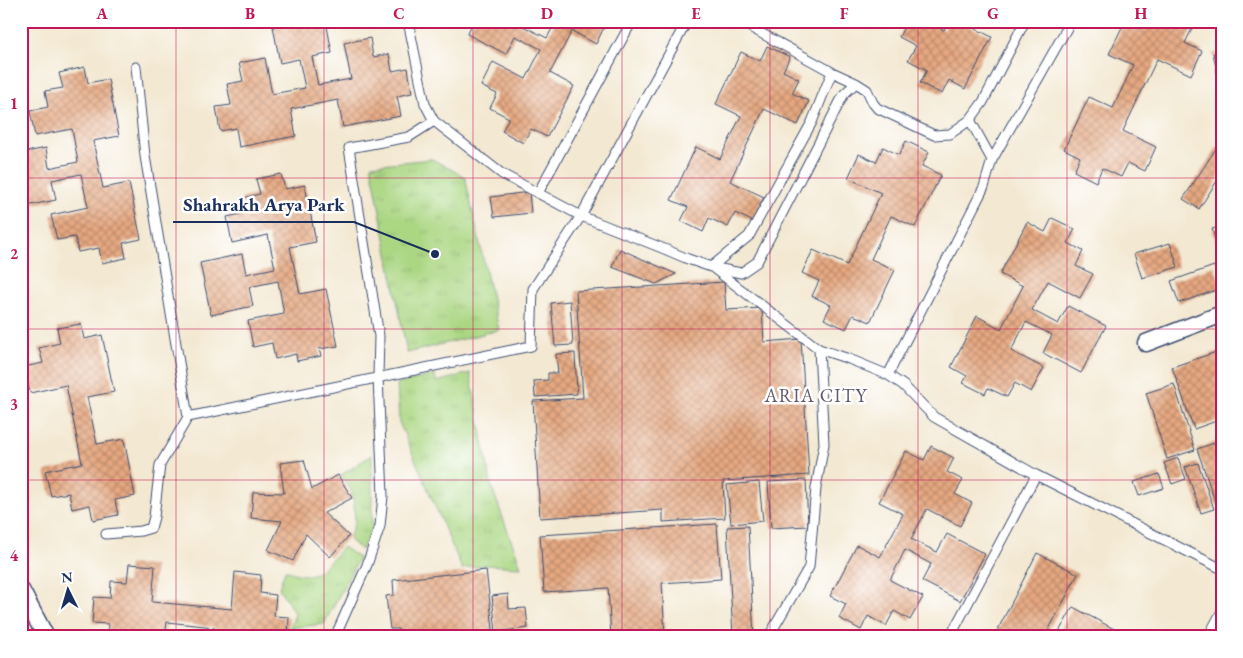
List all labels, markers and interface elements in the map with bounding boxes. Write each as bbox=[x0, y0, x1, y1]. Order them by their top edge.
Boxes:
text: A bbox=[95, 3, 108, 24]
text: B bbox=[245, 3, 255, 24]
text: C bbox=[393, 3, 405, 24]
text: D bbox=[541, 3, 553, 24]
text: E bbox=[691, 3, 701, 24]
text: F bbox=[840, 3, 849, 24]
text: G bbox=[987, 3, 999, 24]
text: H bbox=[1135, 3, 1148, 24]
text: 1 bbox=[10, 93, 18, 114]
callout: Shahrakh Arya Park bbox=[173, 188, 354, 222]
text: Shahrakh Arya Park bbox=[183, 192, 345, 217]
text: 2 bbox=[10, 243, 19, 264]
district label: ARIA CITY bbox=[764, 383, 867, 408]
text: 3 bbox=[10, 394, 18, 415]
text: 4 bbox=[10, 545, 19, 566]
north arrow bbox=[42, 566, 92, 616]
text: N bbox=[60, 568, 74, 587]

